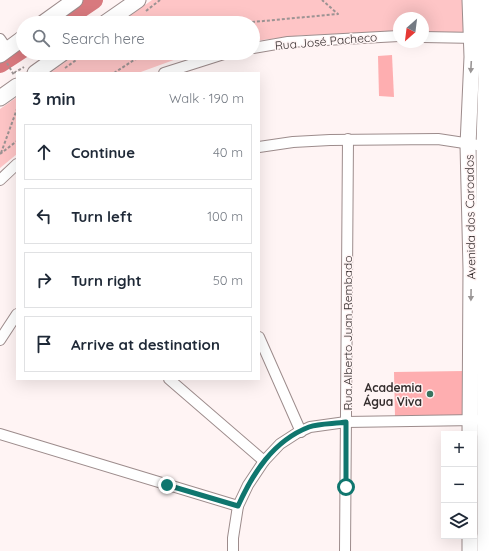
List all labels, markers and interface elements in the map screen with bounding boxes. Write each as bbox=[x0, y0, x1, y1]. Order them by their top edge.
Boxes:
north arrow bbox=[393, 12, 429, 48]
search box bbox=[16, 16, 260, 60]
icon: search bbox=[30, 27, 52, 49]
text: Search here bbox=[62, 29, 145, 48]
street label: Rua José Pacheco bbox=[274, 29, 378, 53]
one-way arrow bbox=[468, 61, 475, 73]
text: 3 min bbox=[32, 88, 76, 109]
text: Walk · 190 m bbox=[169, 90, 244, 106]
icon: ahead bbox=[33, 141, 55, 163]
text: Continue bbox=[71, 143, 135, 162]
text: 40 m bbox=[213, 144, 243, 160]
street label: Avenida dos Coroados bbox=[461, 154, 479, 280]
icon: left bbox=[33, 205, 55, 227]
text: Turn left bbox=[71, 207, 133, 226]
text: 100 m bbox=[207, 208, 243, 224]
street label: Rua Alberto Juan Rembado bbox=[340, 256, 355, 410]
icon: right bbox=[33, 269, 55, 291]
text: Turn right bbox=[71, 271, 142, 290]
text: 50 m bbox=[213, 272, 243, 288]
one-way arrow bbox=[468, 289, 474, 302]
icon: arrive bbox=[33, 333, 55, 355]
text: Arrive at destination bbox=[71, 335, 220, 354]
place label: Academia Água Viva bbox=[364, 380, 422, 409]
marker: Academia Água Viva bbox=[425, 389, 435, 399]
map controls bbox=[441, 431, 477, 539]
button: + bbox=[441, 431, 477, 467]
button: − bbox=[441, 467, 477, 503]
route end bbox=[158, 476, 176, 494]
route start bbox=[337, 478, 355, 496]
button: layers bbox=[441, 503, 477, 539]

